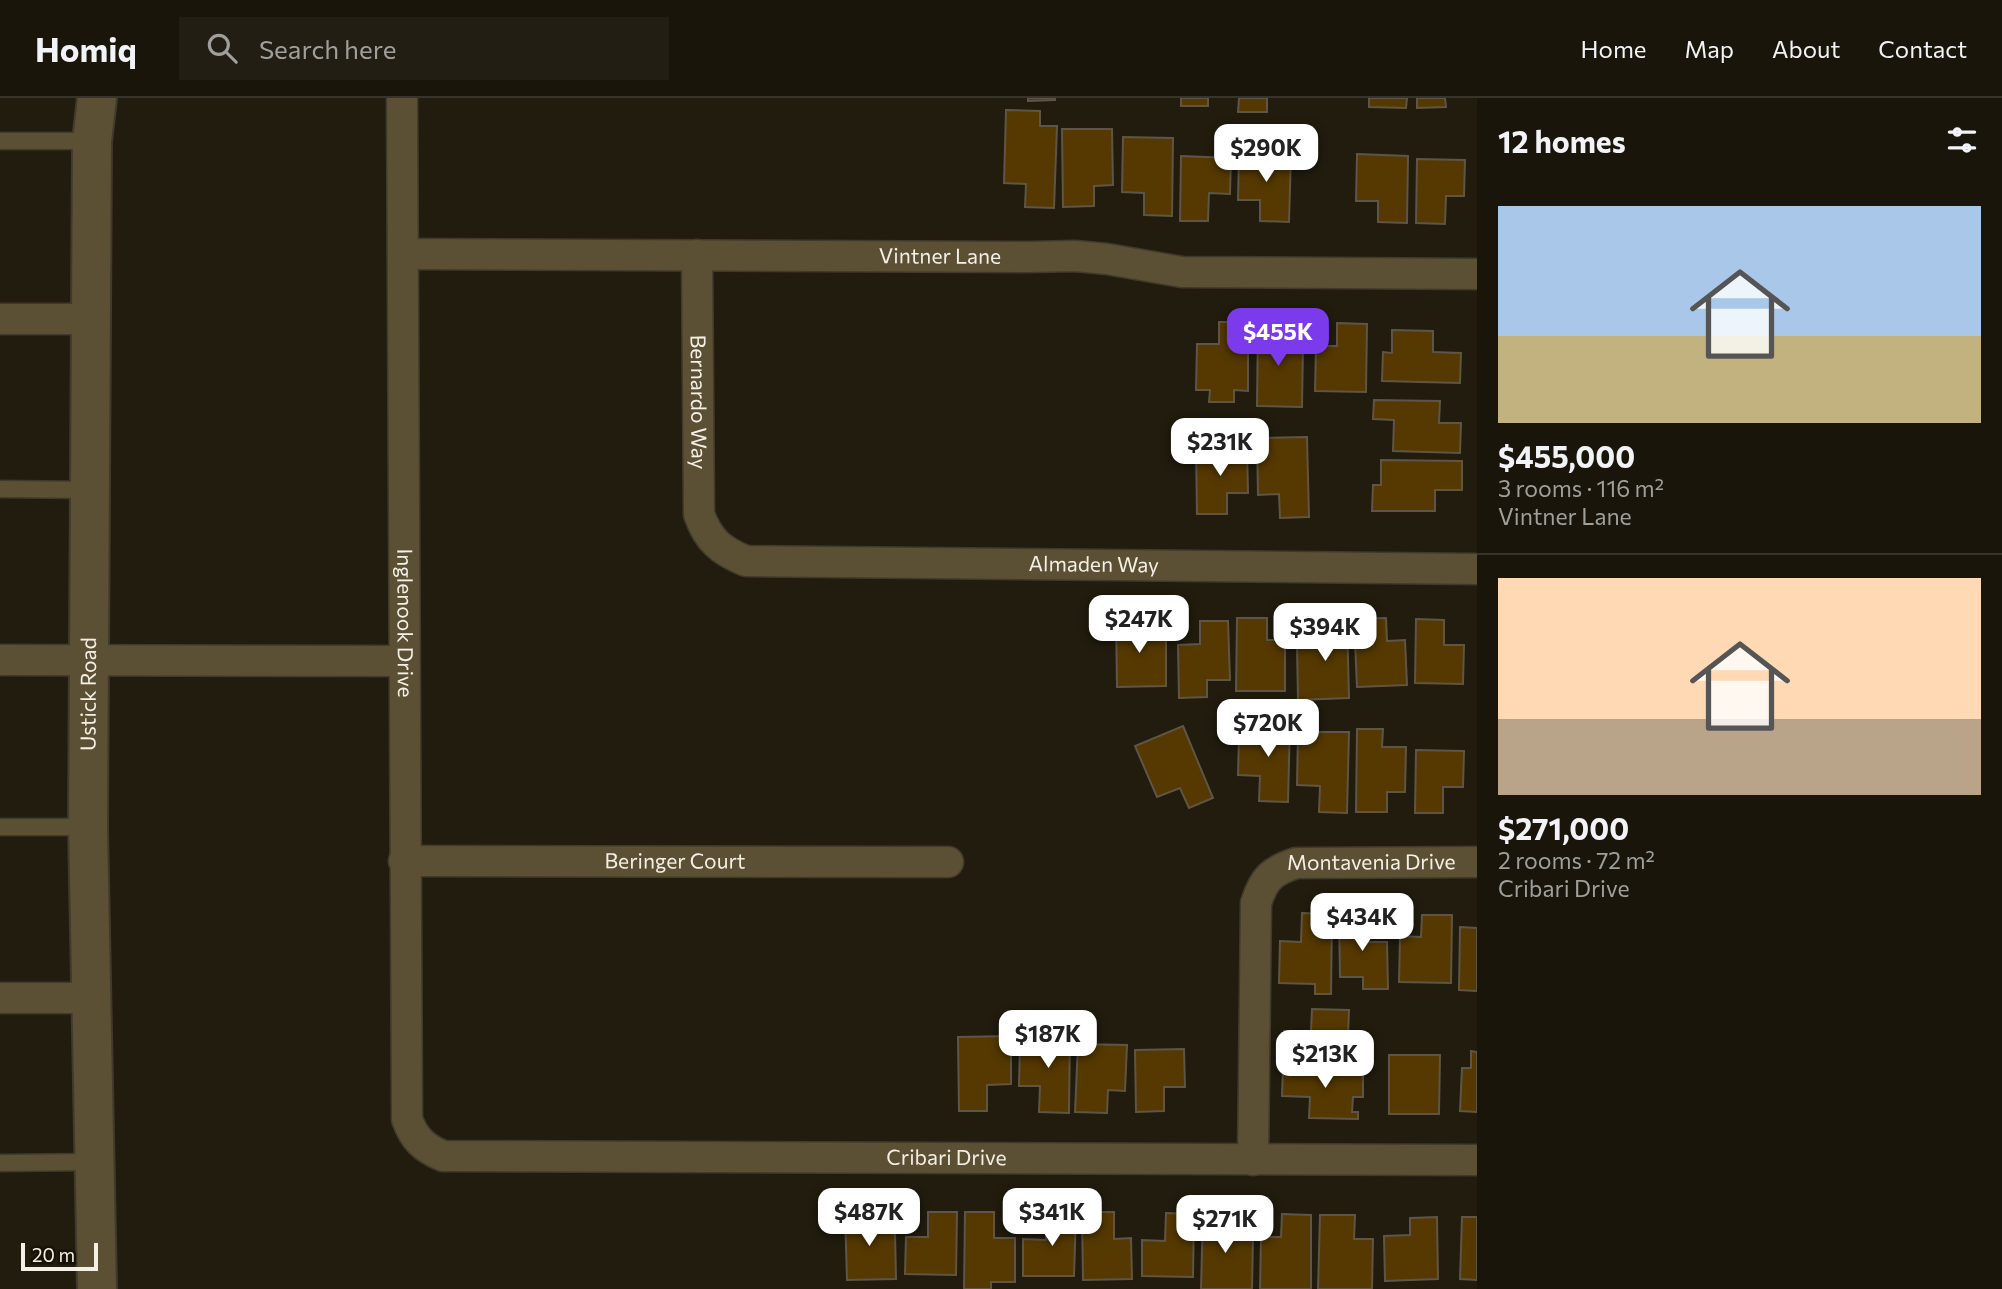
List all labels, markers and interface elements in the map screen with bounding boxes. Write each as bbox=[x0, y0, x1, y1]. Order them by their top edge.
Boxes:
search box bbox=[179, 17, 669, 80]
text: Homiq bbox=[35, 28, 137, 69]
icon: search bbox=[203, 29, 241, 67]
text: Search here bbox=[259, 33, 396, 64]
text: Home bbox=[1581, 34, 1647, 63]
text: Map bbox=[1685, 34, 1734, 63]
text: About bbox=[1772, 34, 1840, 63]
text: Contact bbox=[1878, 34, 1967, 63]
icon: filters bbox=[1943, 121, 1981, 159]
text: 12 homes bbox=[1498, 122, 1626, 159]
pin: $290K bbox=[1217, 125, 1315, 184]
text: $290K bbox=[1230, 133, 1302, 161]
street label: Vintner Lane bbox=[879, 242, 1001, 268]
icon: home bbox=[1677, 251, 1803, 377]
pin: $455K bbox=[1229, 308, 1327, 368]
text: $455K bbox=[1243, 317, 1313, 345]
street label: Bernardo Way bbox=[687, 335, 713, 470]
pin: $231K bbox=[1171, 418, 1269, 478]
text: $231K bbox=[1187, 427, 1253, 455]
text: $455,000 bbox=[1498, 437, 1635, 474]
text: 3 rooms · 116 m² bbox=[1498, 474, 1664, 502]
text: Vintner Lane bbox=[1498, 502, 1632, 530]
street label: Inglenook Drive bbox=[393, 548, 419, 698]
street label: Almaden Way bbox=[1029, 550, 1159, 577]
pin: $247K bbox=[1090, 596, 1188, 655]
pin: $394K bbox=[1276, 603, 1374, 663]
text: $247K bbox=[1105, 604, 1173, 632]
text: $394K bbox=[1290, 612, 1360, 640]
icon: home bbox=[1677, 623, 1803, 749]
street label: Ustick Road bbox=[74, 637, 100, 751]
pin: $720K bbox=[1219, 700, 1317, 759]
text: $720K bbox=[1233, 708, 1303, 736]
text: $271,000 bbox=[1498, 809, 1629, 846]
text: 2 rooms · 72 m² bbox=[1498, 846, 1655, 874]
street label: Beringer Court bbox=[605, 847, 745, 873]
street label: Montavenia Drive bbox=[1287, 848, 1456, 874]
text: Cribari Drive bbox=[1498, 874, 1630, 902]
pin: $434K bbox=[1313, 894, 1411, 953]
text: $434K bbox=[1327, 902, 1397, 930]
pin: $187K bbox=[999, 1010, 1097, 1070]
text: $187K bbox=[1015, 1019, 1081, 1047]
pin: $213K bbox=[1276, 1030, 1374, 1090]
text: $213K bbox=[1292, 1039, 1358, 1067]
street label: Cribari Drive bbox=[886, 1144, 1007, 1169]
pin: $487K bbox=[820, 1188, 918, 1248]
pin: $341K bbox=[1003, 1188, 1101, 1248]
pin: $271K bbox=[1176, 1196, 1274, 1255]
text: $487K bbox=[834, 1197, 904, 1225]
text: $341K bbox=[1019, 1197, 1085, 1225]
text: $271K bbox=[1192, 1204, 1258, 1232]
scale bar bbox=[21, 1240, 98, 1272]
text: 20 m bbox=[32, 1243, 75, 1266]

